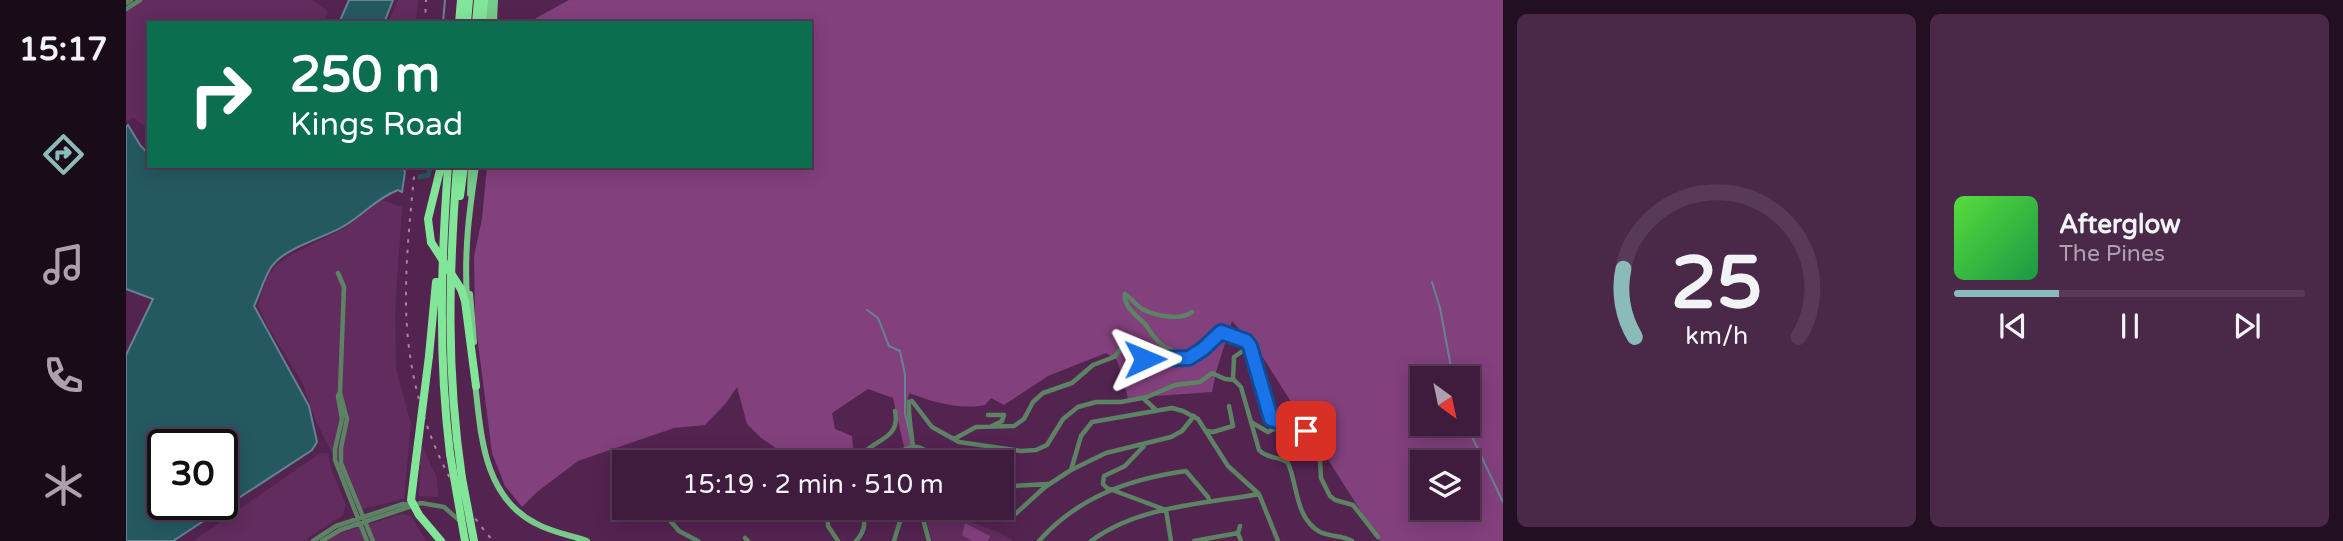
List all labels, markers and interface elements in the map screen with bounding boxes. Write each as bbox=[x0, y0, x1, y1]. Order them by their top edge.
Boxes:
text: 15:17 bbox=[19, 31, 107, 69]
text: 250 m bbox=[290, 46, 440, 105]
icon: right bbox=[175, 49, 266, 140]
text: Kings Road bbox=[290, 106, 463, 144]
icon: directions bbox=[39, 130, 88, 179]
text: Afterglow bbox=[2059, 209, 2181, 240]
icon: music bbox=[39, 240, 88, 289]
text: 25 bbox=[1671, 240, 1762, 328]
text: The Pines bbox=[2059, 240, 2165, 268]
icon: previous bbox=[1994, 307, 2032, 345]
icon: pause bbox=[2111, 307, 2149, 345]
icon: next bbox=[2228, 307, 2266, 345]
text: km/h bbox=[1685, 320, 1748, 350]
position arrow bbox=[1108, 322, 1182, 396]
icon: phone bbox=[39, 351, 88, 400]
north arrow bbox=[1410, 366, 1480, 436]
map controls bbox=[1410, 366, 1480, 520]
pin bbox=[1276, 401, 1336, 461]
icon: arrive bbox=[1287, 412, 1325, 450]
speed limit sign: 30 bbox=[147, 429, 238, 520]
button: layers bbox=[1410, 450, 1480, 520]
icon: climate bbox=[39, 461, 88, 510]
text: 15:19 · 2 min · 510 m bbox=[682, 469, 944, 500]

